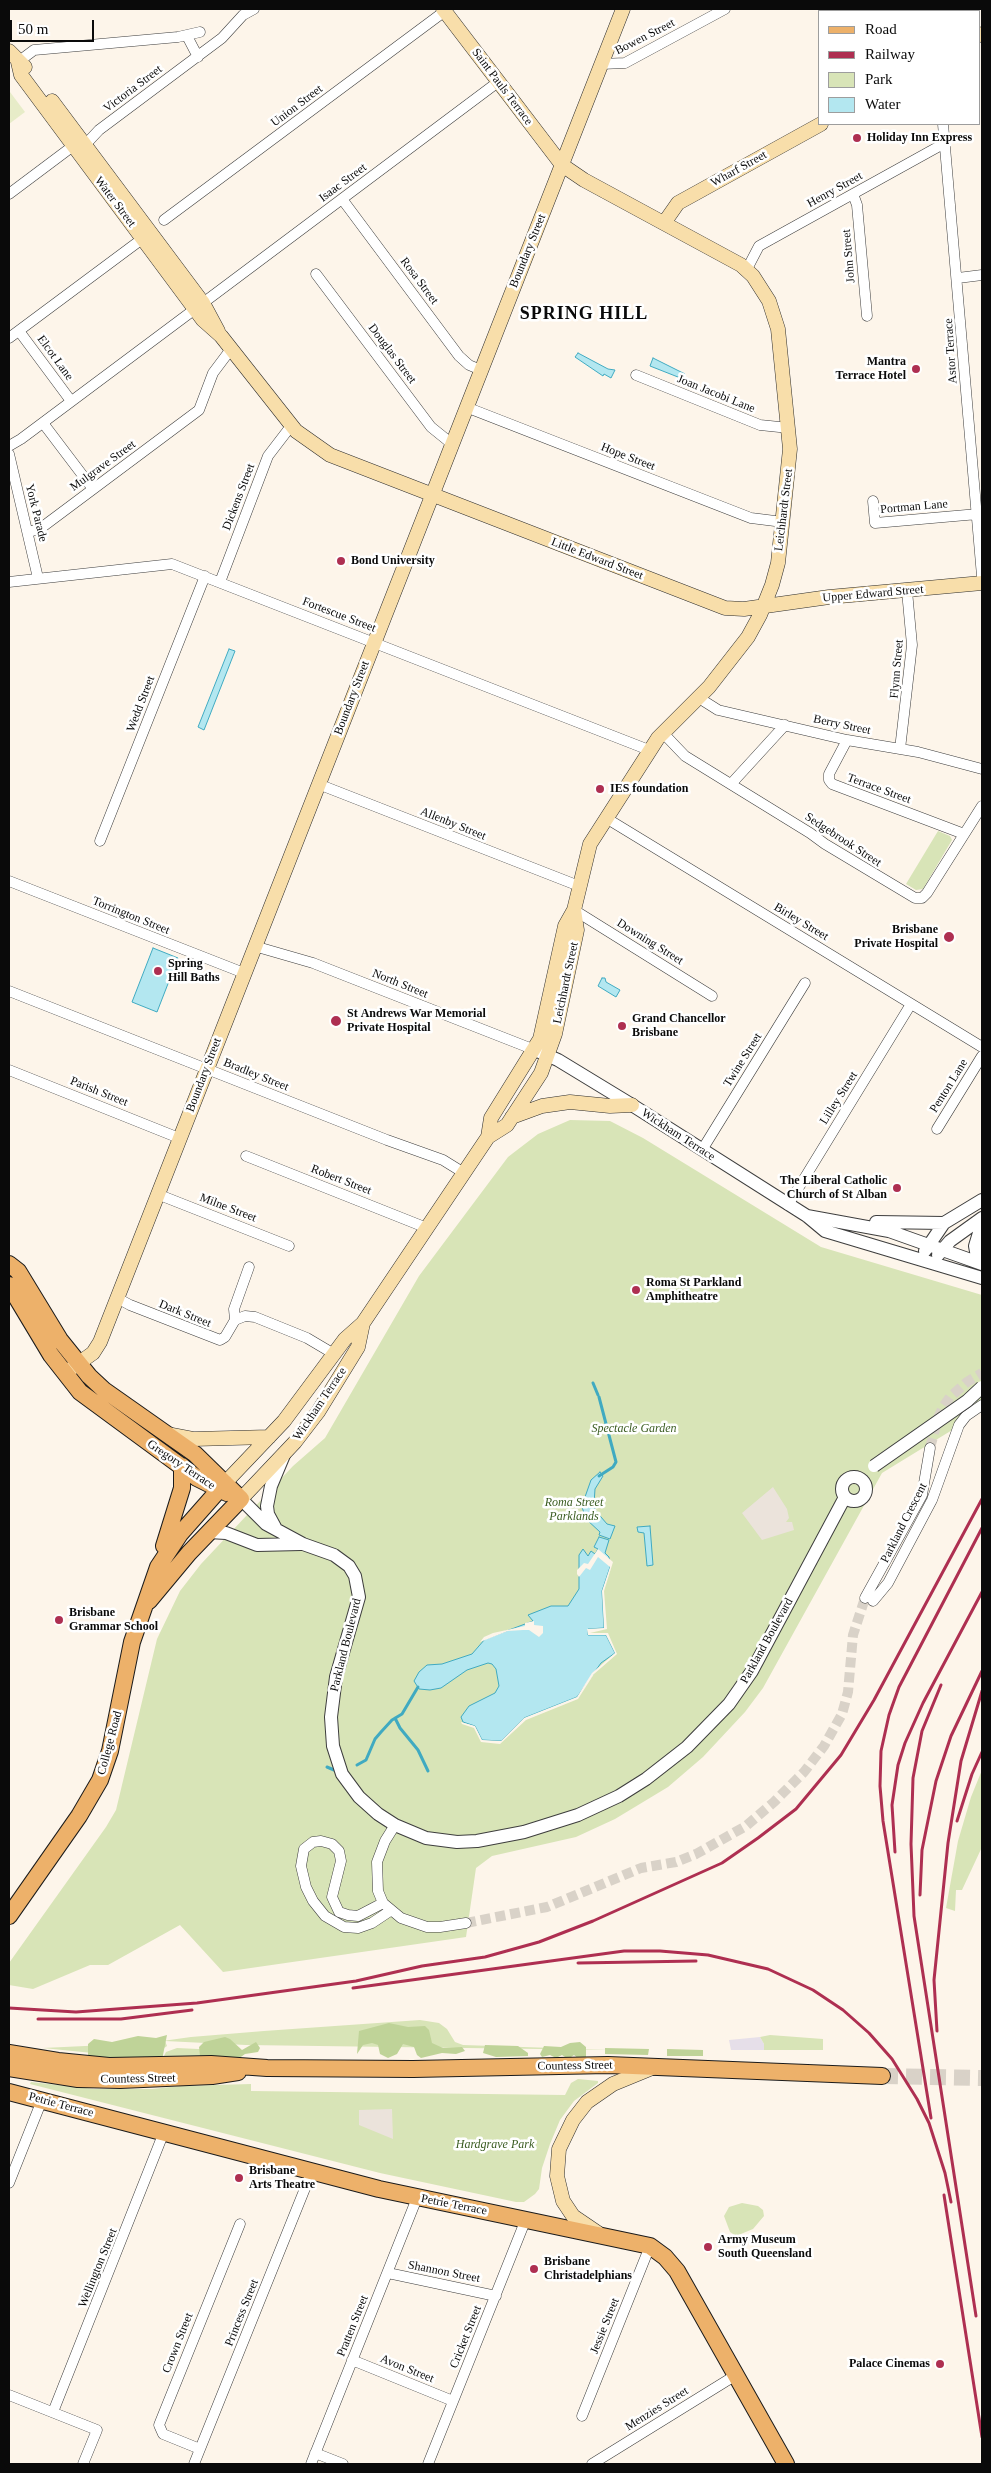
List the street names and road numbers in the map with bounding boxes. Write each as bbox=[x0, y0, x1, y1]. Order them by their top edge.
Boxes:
street label: Bowen Street bbox=[613, 16, 677, 58]
street label: Saint Pauls Terrace bbox=[468, 46, 536, 128]
street label: Victoria Street bbox=[101, 62, 165, 116]
street label: Union Street bbox=[268, 82, 326, 130]
street label: Wharf Street bbox=[709, 148, 769, 190]
street label: Isaac Street bbox=[316, 161, 370, 205]
street label: Henry Street bbox=[805, 169, 865, 211]
street label: Water Street bbox=[91, 174, 139, 230]
street label: Boundary Street bbox=[507, 212, 549, 290]
street label: John Street bbox=[839, 229, 859, 283]
street label: Rosa Street bbox=[397, 255, 441, 307]
street label: Astor Terrace bbox=[942, 318, 960, 384]
street label: Douglas Street bbox=[365, 321, 419, 387]
street label: Elcot Lane bbox=[34, 333, 76, 383]
street label: Joan Jacobi Lane bbox=[675, 372, 757, 416]
street label: Mulgrave Street bbox=[67, 437, 139, 495]
street label: Hope Street bbox=[599, 440, 657, 474]
street label: Dickens Street bbox=[220, 462, 258, 532]
street label: Leichhardt Street bbox=[772, 468, 796, 552]
street label: York Parade bbox=[22, 483, 50, 543]
street label: Portman Lane bbox=[880, 497, 948, 517]
street label: Little Edward Street bbox=[549, 535, 645, 583]
street label: Upper Edward Street bbox=[822, 582, 924, 606]
street label: Fortescue Street bbox=[300, 594, 378, 636]
street label: Flynn Street bbox=[887, 639, 907, 699]
street label: Boundary Street bbox=[331, 659, 373, 737]
street label: Wedd Street bbox=[124, 674, 158, 734]
street label: Berry Street bbox=[812, 712, 872, 738]
street label: Terrace Street bbox=[845, 771, 913, 807]
street label: Allenby Street bbox=[418, 804, 488, 844]
street label: Sedgebrook Street bbox=[802, 810, 884, 870]
street label: Torrington Street bbox=[90, 894, 172, 938]
street label: Birley Street bbox=[771, 900, 831, 944]
street label: Downing Street bbox=[614, 916, 686, 968]
street label: Leichhardt Street bbox=[550, 941, 582, 1025]
street label: North Street bbox=[370, 966, 430, 1002]
street label: Twine Street bbox=[721, 1030, 765, 1090]
street label: Boundary Street bbox=[183, 1036, 225, 1114]
street label: Bradley Street bbox=[221, 1055, 291, 1095]
street label: Penton Lane bbox=[927, 1057, 971, 1115]
street label: Lilley Street bbox=[817, 1069, 861, 1127]
street label: Parish Street bbox=[68, 1074, 130, 1110]
street label: Wickham Terrace bbox=[638, 1106, 718, 1164]
street label: Robert Street bbox=[309, 1162, 373, 1198]
street label: Milne Street bbox=[198, 1191, 258, 1225]
street label: Dark Street bbox=[157, 1297, 213, 1331]
street label: Wickham Terrace bbox=[290, 1365, 350, 1443]
street label: Gregory Terrace bbox=[144, 1437, 218, 1493]
street label: Parkland Crescent bbox=[878, 1481, 930, 1565]
street label: Parkland Boulevard bbox=[738, 1596, 796, 1686]
street label: Parkland Boulevard bbox=[327, 1597, 365, 1693]
street label: College Road bbox=[95, 1709, 125, 1777]
street label: Countess Street bbox=[537, 2058, 613, 2074]
street label: Countess Street bbox=[100, 2071, 176, 2087]
street label: Petrie Terrace bbox=[27, 2089, 95, 2121]
street label: Petrie Terrace bbox=[420, 2192, 488, 2218]
street label: Wellington Street bbox=[76, 2226, 120, 2310]
street label: Shannon Street bbox=[407, 2258, 481, 2286]
street label: Princess Street bbox=[222, 2277, 262, 2349]
street label: Pratten Street bbox=[334, 2293, 372, 2359]
street label: Jessie Street bbox=[587, 2296, 623, 2356]
street label: Cricket Street bbox=[447, 2304, 485, 2370]
street label: Crown Street bbox=[159, 2311, 197, 2375]
street label: Avon Street bbox=[378, 2352, 436, 2386]
street label: Menzies Street bbox=[623, 2384, 691, 2434]

